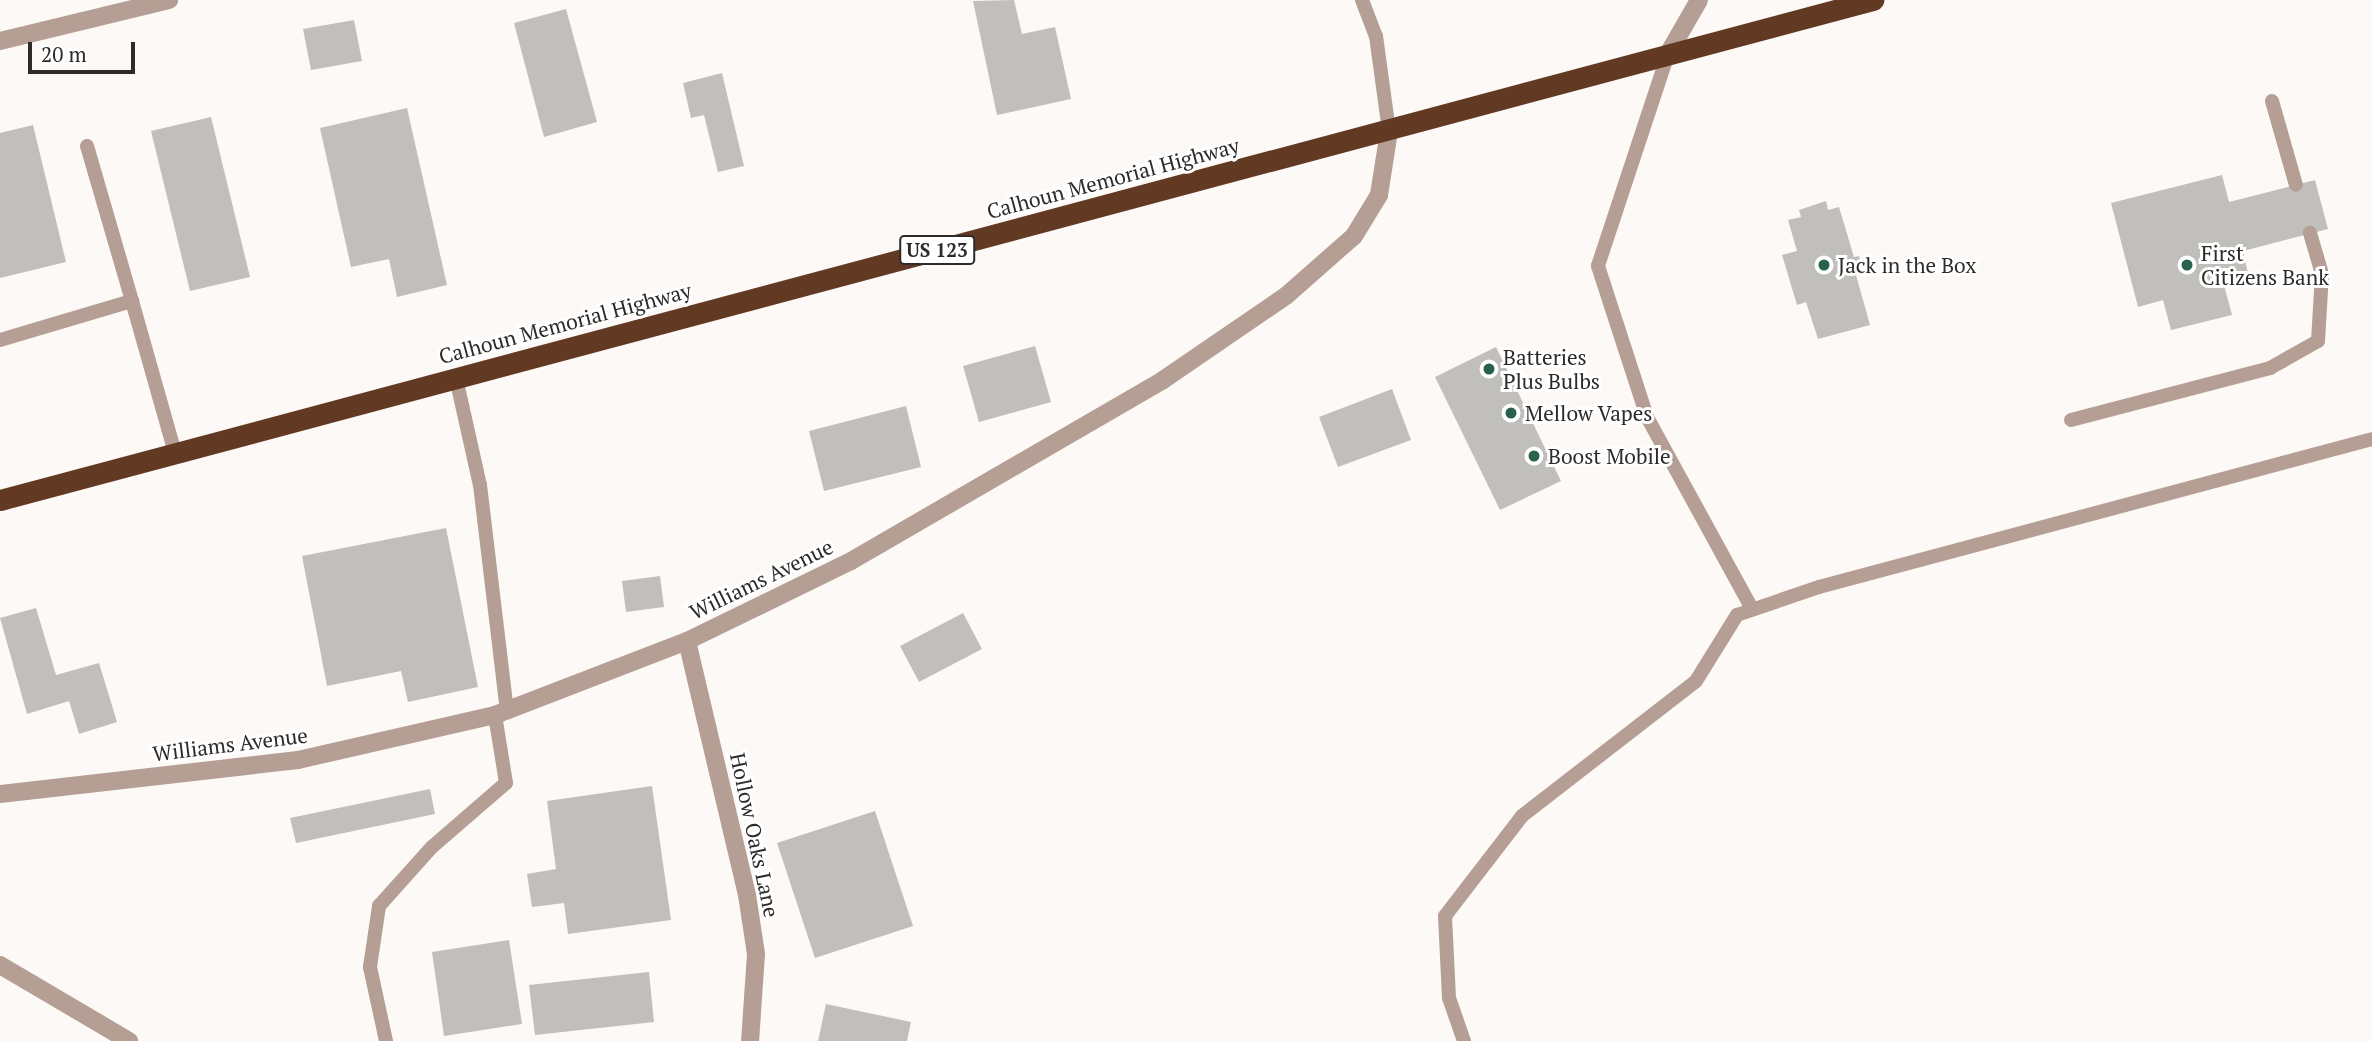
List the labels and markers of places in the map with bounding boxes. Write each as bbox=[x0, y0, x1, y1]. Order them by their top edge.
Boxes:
place label: First Citizens Bank bbox=[2201, 240, 2329, 290]
place label: Jack in the Box bbox=[1838, 252, 1976, 278]
marker: Jack in the Box bbox=[1816, 257, 1832, 273]
marker: First Citizens Bank bbox=[2179, 257, 2195, 273]
place label: Batteries Plus Bulbs bbox=[1503, 344, 1600, 394]
marker: Batteries Plus Bulbs bbox=[1481, 361, 1497, 377]
place label: Mellow Vapes bbox=[1525, 400, 1653, 426]
marker: Mellow Vapes bbox=[1503, 405, 1519, 421]
place label: Boost Mobile bbox=[1548, 443, 1671, 469]
marker: Boost Mobile bbox=[1526, 448, 1542, 464]

